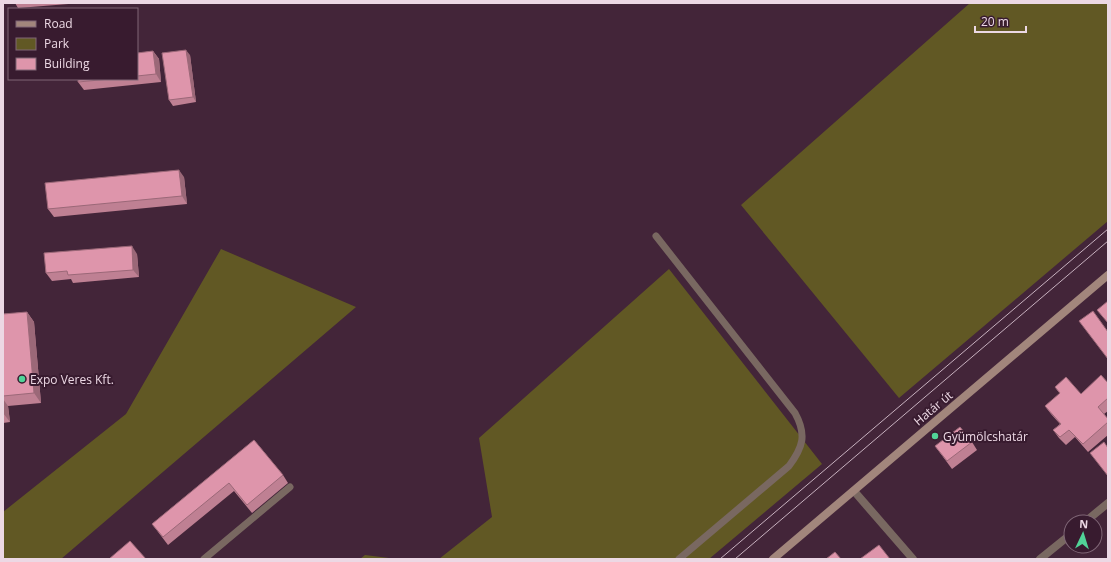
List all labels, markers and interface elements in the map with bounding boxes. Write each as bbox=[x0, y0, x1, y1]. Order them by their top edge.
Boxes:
legend bbox=[8, 8, 138, 80]
scale bar bbox=[975, 8, 1026, 34]
text: 20 m bbox=[981, 13, 1009, 30]
text: Road bbox=[44, 15, 73, 32]
text: Park bbox=[44, 35, 70, 52]
text: Building bbox=[44, 55, 90, 72]
place label: Expo Veres Kft. bbox=[30, 371, 114, 388]
marker: Expo Veres Kft. bbox=[17, 374, 27, 384]
street label: Határ út bbox=[910, 387, 956, 429]
place label: Gyümölcshatár bbox=[943, 428, 1028, 445]
marker: Gyümölcshatár bbox=[930, 431, 940, 441]
north arrow bbox=[1063, 514, 1103, 554]
text: N bbox=[1079, 516, 1089, 531]

